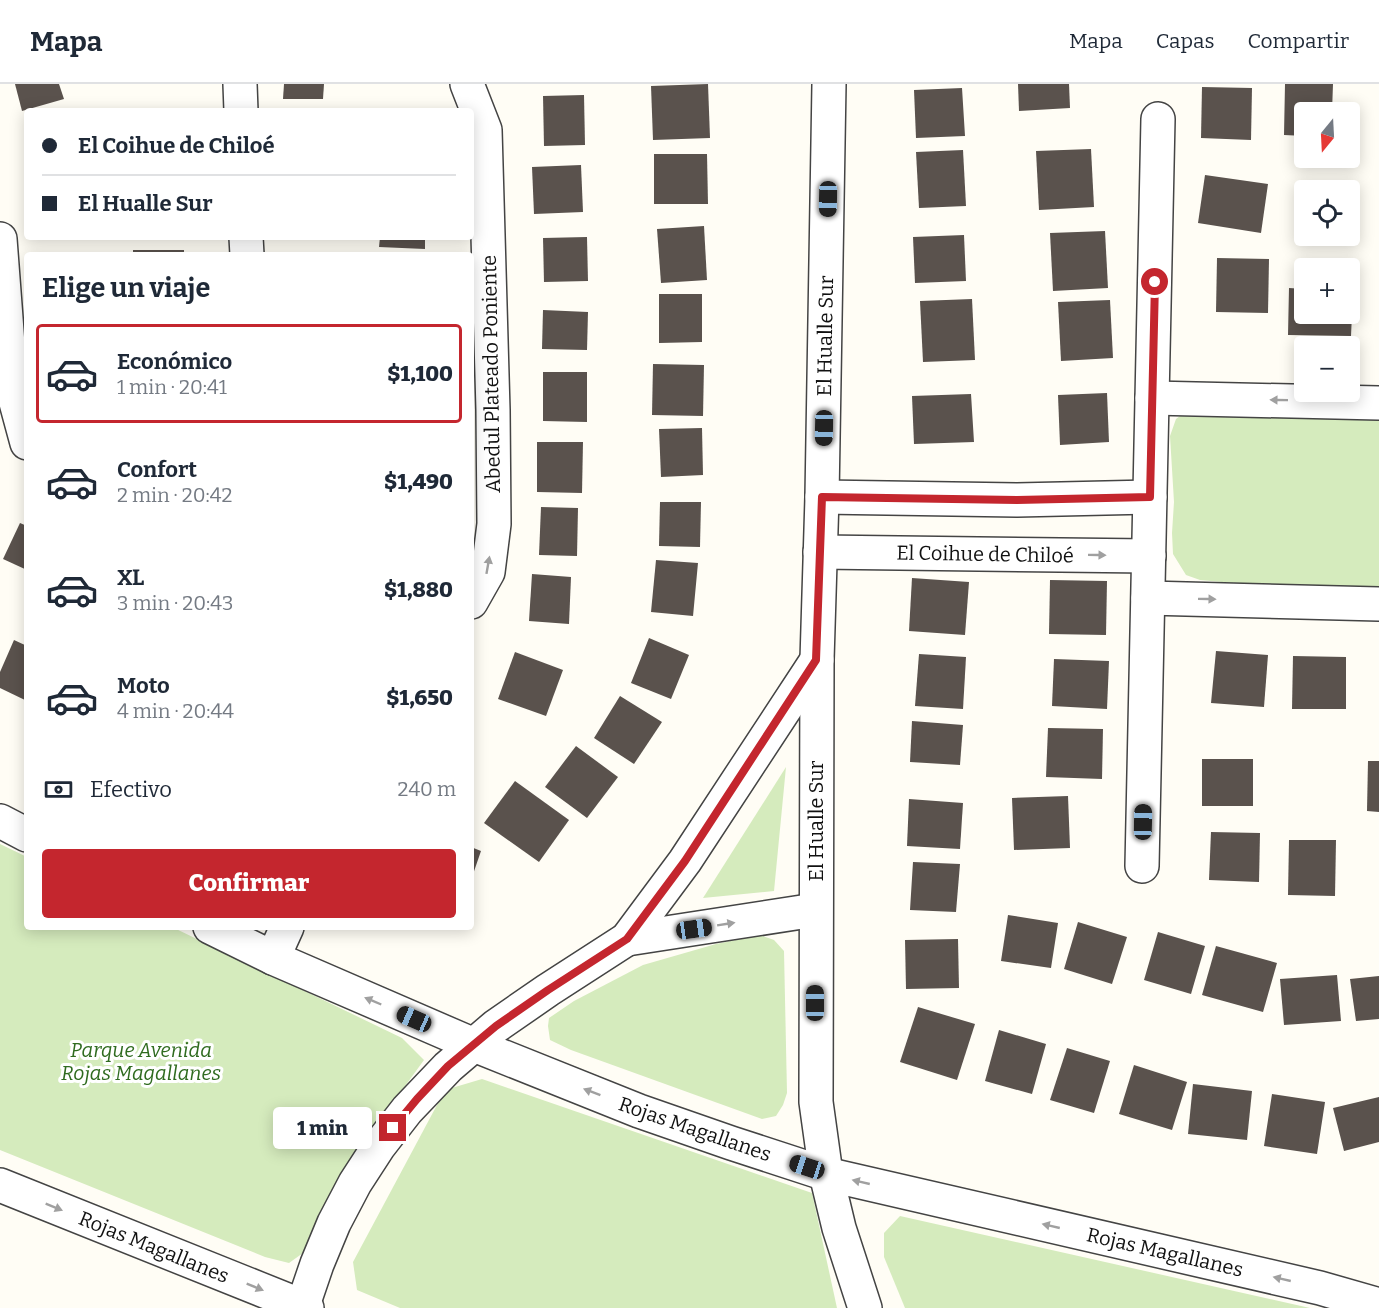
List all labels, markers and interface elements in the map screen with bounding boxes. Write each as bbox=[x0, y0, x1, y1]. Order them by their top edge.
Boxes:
text: Mapa bbox=[30, 25, 103, 58]
text: Mapa bbox=[1069, 28, 1123, 54]
text: Capas bbox=[1156, 28, 1214, 54]
text: Compartir bbox=[1247, 28, 1349, 54]
north arrow bbox=[1294, 102, 1360, 168]
map controls bbox=[1294, 102, 1360, 402]
text: El Coihue de Chiloé bbox=[78, 132, 275, 159]
button: locate bbox=[1294, 180, 1360, 246]
car bbox=[819, 181, 837, 217]
text: El Hualle Sur bbox=[78, 190, 213, 217]
street label: Abedul Plateado Poniente bbox=[477, 255, 505, 493]
button: + bbox=[1294, 258, 1360, 324]
route start bbox=[1141, 268, 1168, 295]
text: Elige un viaje bbox=[42, 272, 210, 304]
street label: El Hualle Sur bbox=[812, 275, 838, 397]
button: − bbox=[1294, 336, 1360, 402]
icon: car bbox=[45, 347, 99, 401]
text: Económico bbox=[117, 348, 232, 375]
text: $1,100 bbox=[387, 360, 453, 387]
text: 1 min · 20:41 bbox=[117, 375, 227, 399]
one-way arrow bbox=[1269, 396, 1288, 405]
car bbox=[815, 410, 833, 446]
icon: car bbox=[45, 455, 99, 509]
text: Confort bbox=[117, 456, 197, 483]
text: $1,490 bbox=[384, 468, 453, 495]
text: 2 min · 20:42 bbox=[117, 483, 232, 507]
street label: El Coihue de Chiloé bbox=[896, 540, 1074, 568]
one-way arrow bbox=[1088, 551, 1107, 560]
one-way arrow bbox=[484, 555, 493, 574]
icon: car bbox=[45, 563, 99, 617]
text: XL bbox=[117, 564, 144, 591]
text: $1,880 bbox=[384, 576, 453, 603]
text: 3 min · 20:43 bbox=[117, 591, 233, 615]
one-way arrow bbox=[1197, 595, 1216, 604]
icon: car bbox=[45, 671, 99, 725]
text: Moto bbox=[117, 672, 170, 699]
text: $1,650 bbox=[386, 684, 453, 711]
text: 4 min · 20:44 bbox=[117, 699, 234, 723]
street label: El Hualle Sur bbox=[804, 760, 828, 881]
icon: cash bbox=[42, 773, 75, 806]
text: Efectivo bbox=[90, 776, 172, 803]
text: 240 m bbox=[398, 777, 456, 801]
car bbox=[1134, 804, 1152, 840]
button: Confirmar bbox=[42, 849, 456, 918]
car bbox=[675, 918, 713, 940]
one-way arrow bbox=[717, 919, 736, 928]
car bbox=[806, 985, 824, 1021]
one-way arrow bbox=[364, 996, 382, 1006]
car bbox=[394, 1003, 434, 1035]
park label: Parque Avenida Rojas Magallanes bbox=[61, 1038, 221, 1086]
one-way arrow bbox=[583, 1087, 601, 1096]
street label: Rojas Magallanes bbox=[615, 1092, 774, 1167]
callout: 1 min bbox=[273, 1107, 372, 1149]
route end bbox=[379, 1114, 406, 1141]
text: 1 min bbox=[297, 1116, 348, 1140]
car bbox=[787, 1153, 827, 1181]
one-way arrow bbox=[852, 1176, 870, 1186]
one-way arrow bbox=[46, 1202, 64, 1212]
street label: Rojas Magallanes bbox=[75, 1206, 233, 1289]
one-way arrow bbox=[1042, 1220, 1060, 1230]
street label: Rojas Magallanes bbox=[1084, 1222, 1246, 1283]
one-way arrow bbox=[1273, 1274, 1291, 1284]
one-way arrow bbox=[246, 1283, 264, 1292]

